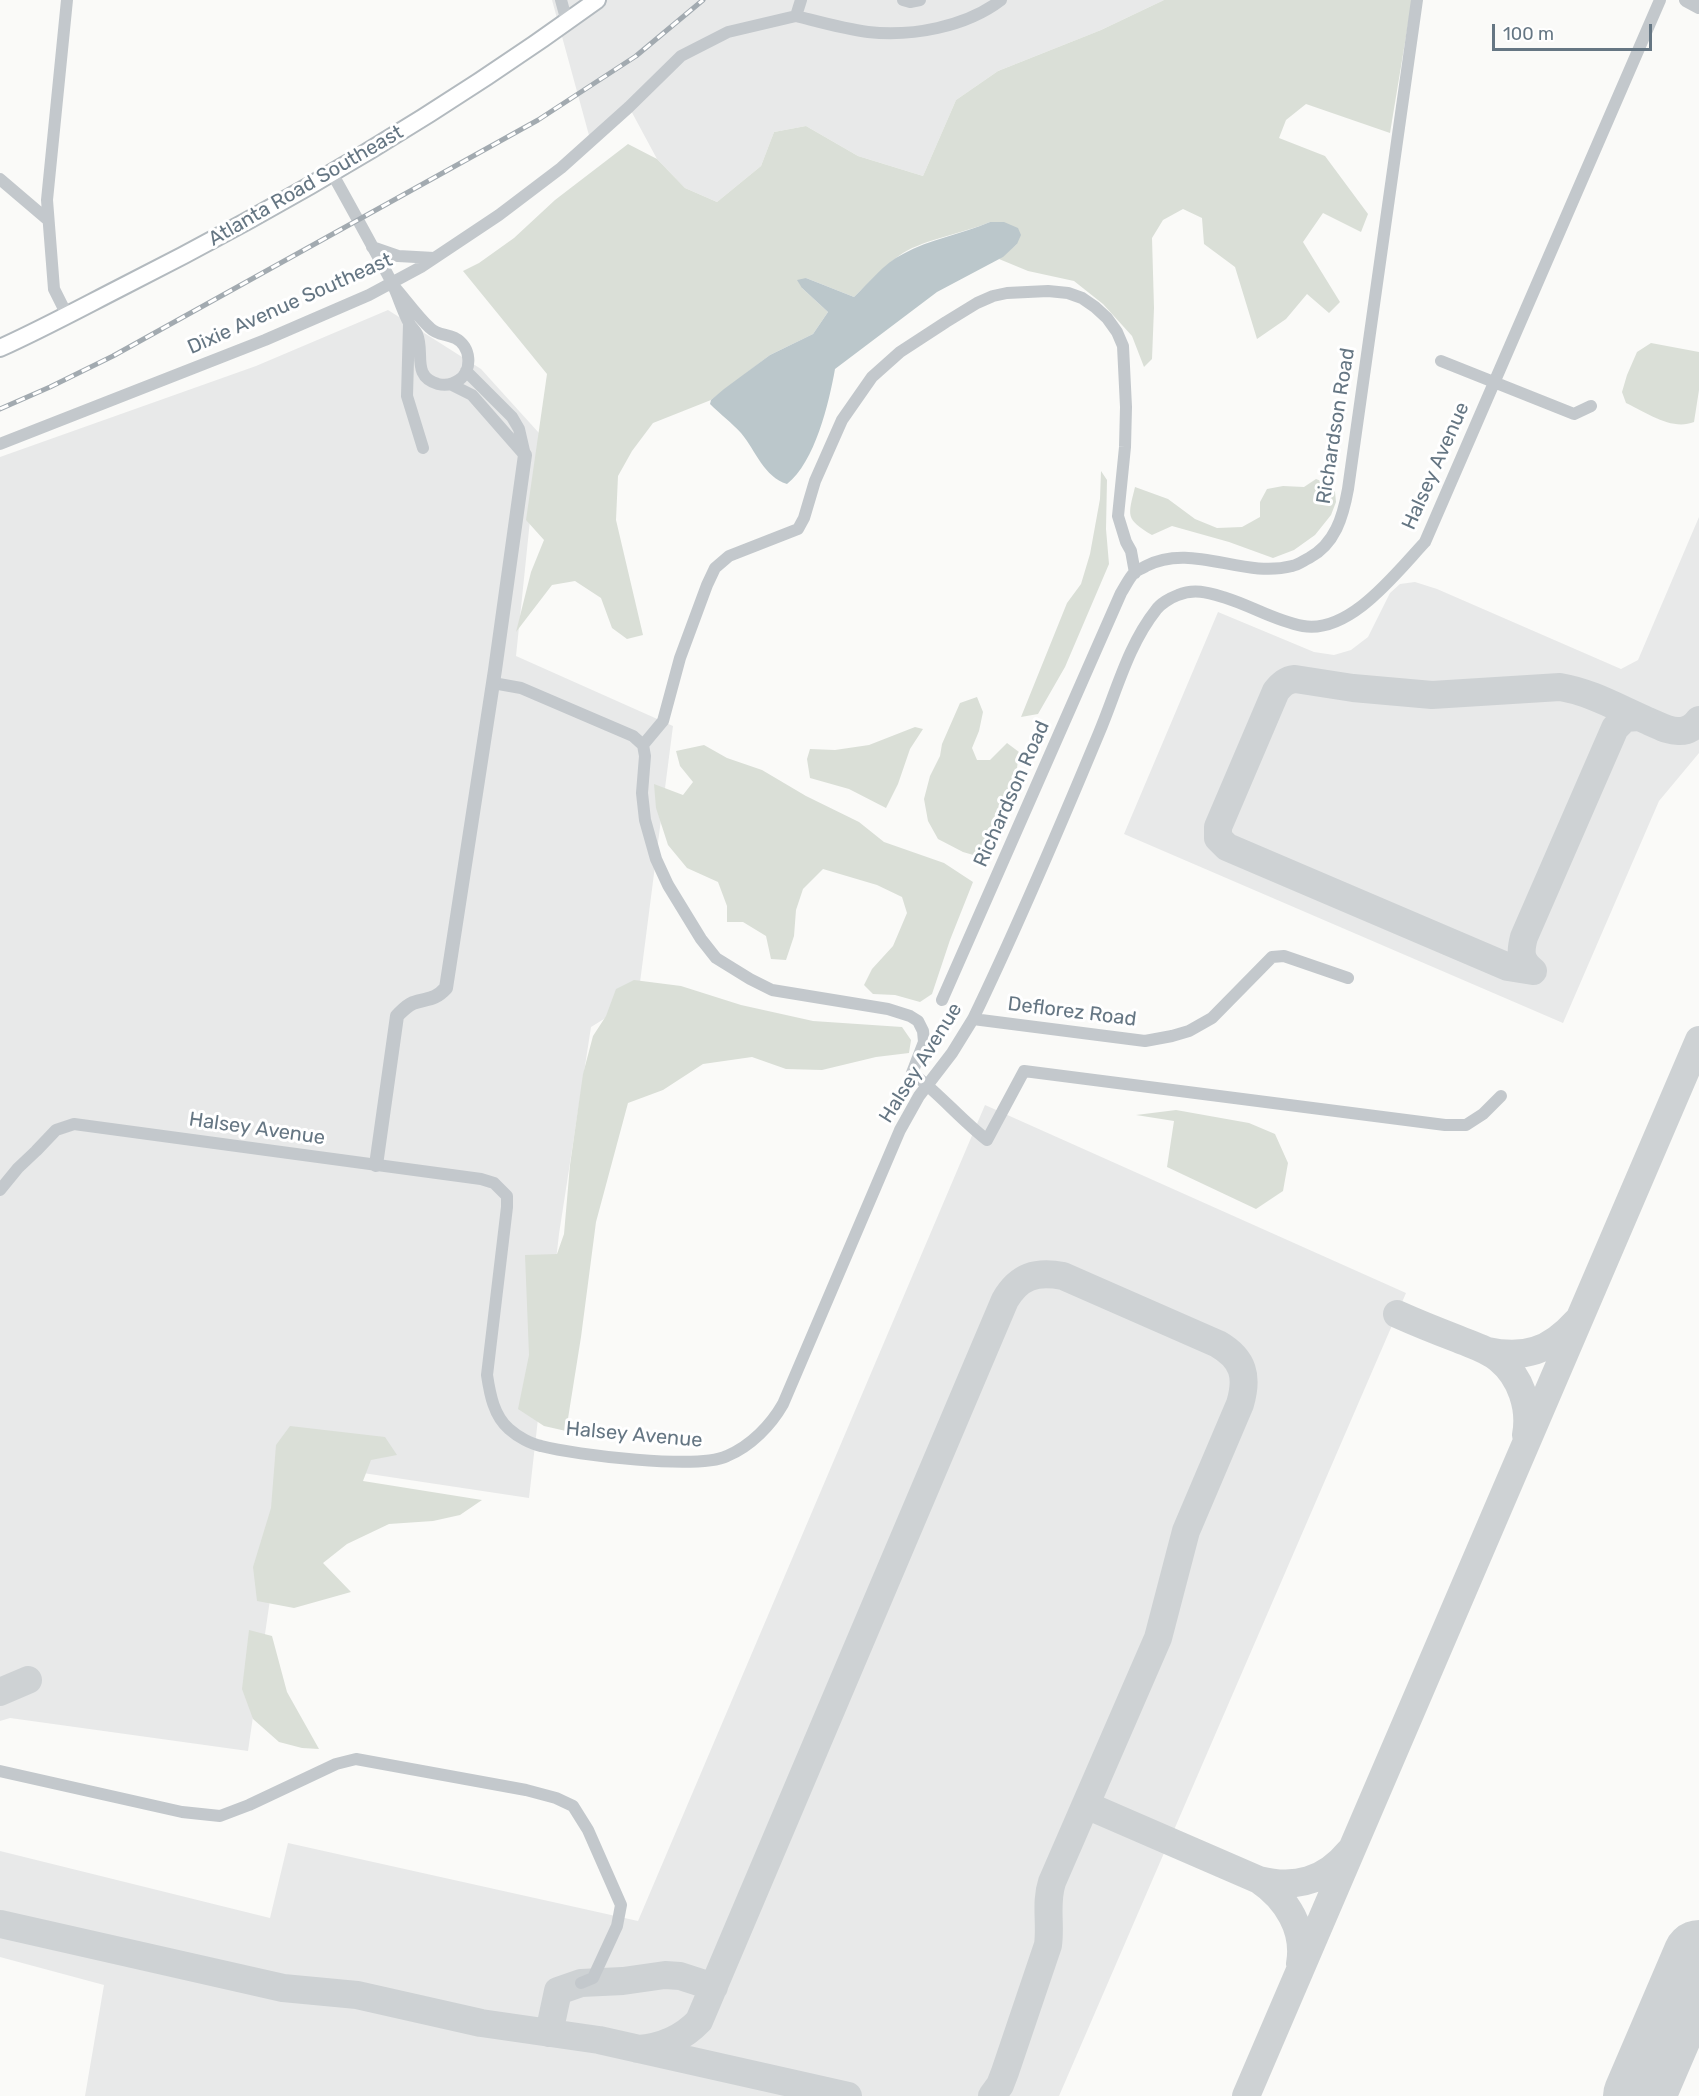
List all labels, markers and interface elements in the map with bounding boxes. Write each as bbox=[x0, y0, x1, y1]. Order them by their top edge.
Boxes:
scale bar bbox=[1495, 12, 1656, 50]
text: 100 m bbox=[1503, 23, 1554, 45]
street label: Atlanta Road Southeast bbox=[204, 120, 408, 252]
street label: Dixie Avenue Southeast bbox=[184, 248, 396, 360]
street label: Richardson Road bbox=[1312, 346, 1360, 506]
street label: Halsey Avenue bbox=[1397, 398, 1475, 534]
street label: Richardson Road bbox=[969, 717, 1055, 871]
street label: Deflorez Road bbox=[1006, 992, 1138, 1032]
street label: Halsey Avenue bbox=[874, 998, 968, 1128]
street label: Halsey Avenue bbox=[187, 1108, 327, 1150]
street label: Halsey Avenue bbox=[565, 1417, 703, 1453]

